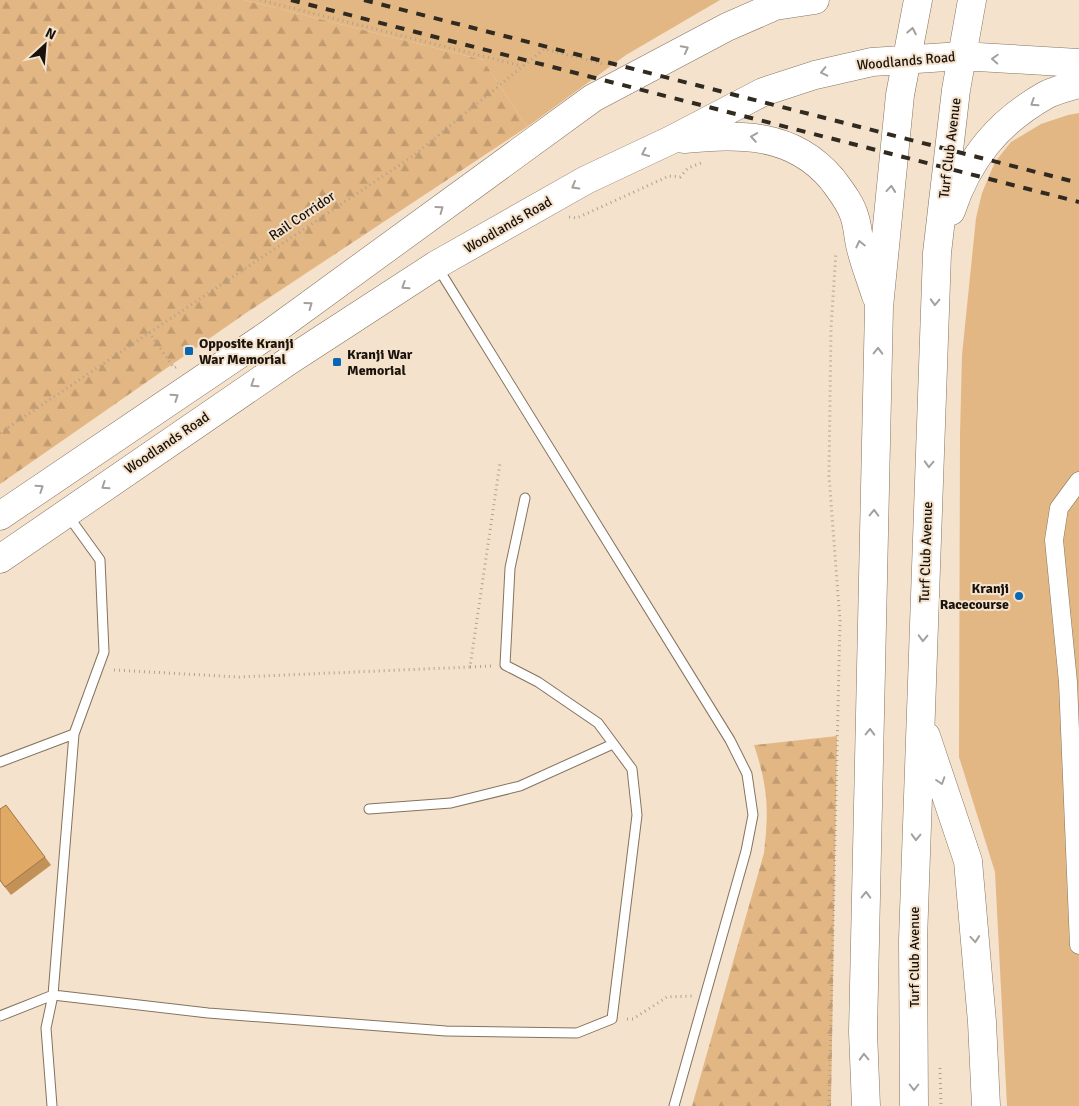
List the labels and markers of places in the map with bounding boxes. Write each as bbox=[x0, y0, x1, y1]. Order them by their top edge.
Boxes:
place label: Opposite Kranji War Memorial bbox=[199, 335, 294, 368]
marker: Opposite Kranji War Memorial bbox=[183, 345, 195, 357]
place label: Kranji War Memorial bbox=[347, 346, 413, 379]
marker: Kranji War Memorial bbox=[331, 356, 343, 368]
place label: Kranji Racecourse bbox=[940, 580, 1009, 613]
marker: Kranji Racecourse bbox=[1013, 590, 1025, 602]

